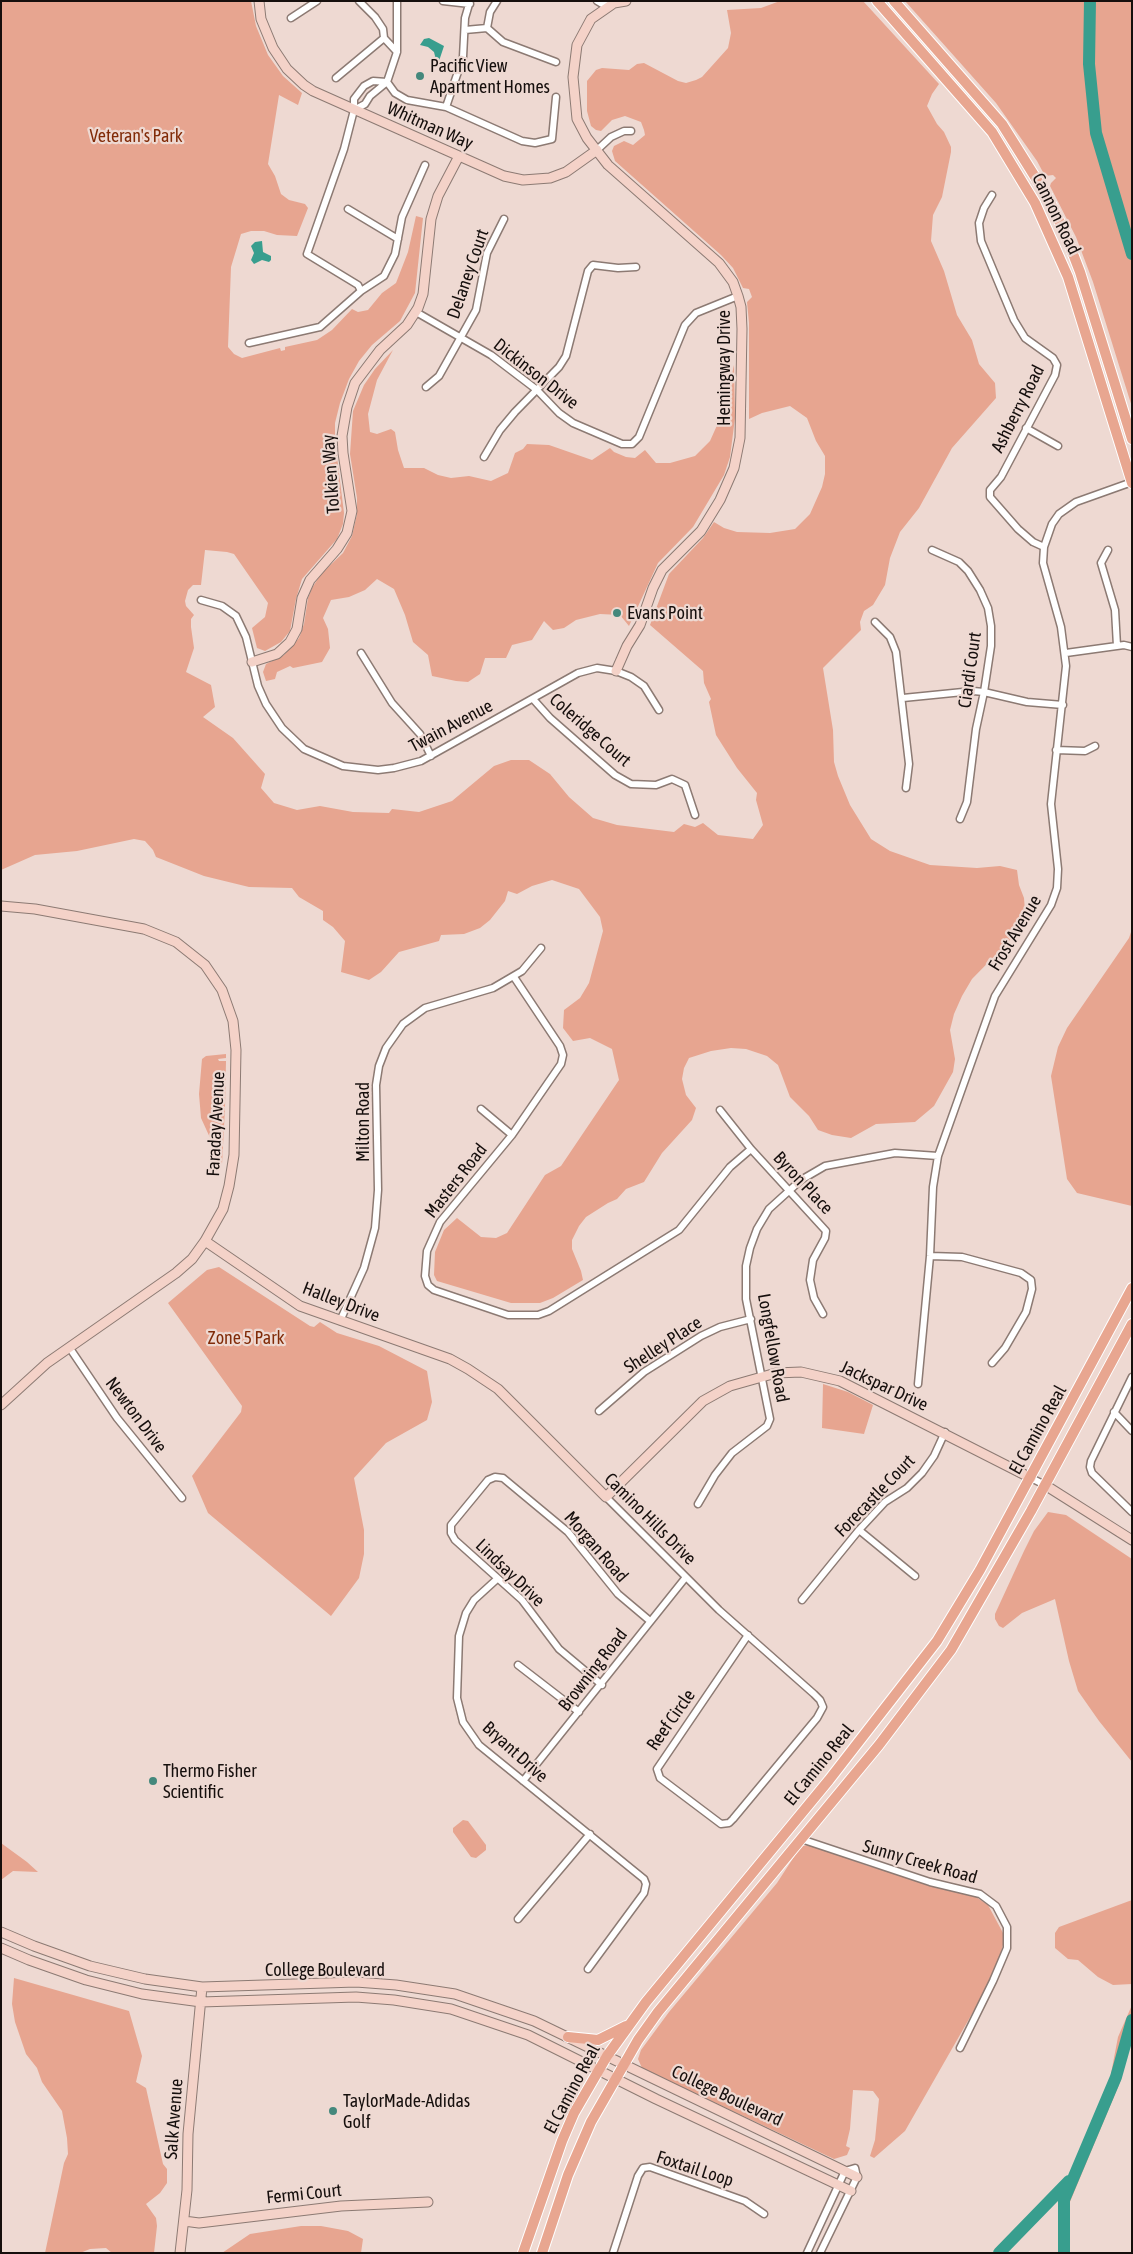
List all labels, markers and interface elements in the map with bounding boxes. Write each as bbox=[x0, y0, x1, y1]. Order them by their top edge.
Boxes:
place label: Pacific View Apartment Homes bbox=[430, 55, 550, 98]
marker: Pacific View Apartment Homes bbox=[414, 70, 426, 82]
street label: Whitman Way bbox=[384, 97, 476, 155]
park label: Veteran's Park bbox=[89, 125, 183, 147]
street label: Cannon Road bbox=[1027, 170, 1085, 258]
street label: Delaney Court bbox=[443, 226, 493, 322]
street label: Hemingway Drive bbox=[713, 310, 735, 426]
street label: Dickinson Drive bbox=[489, 334, 583, 414]
street label: Ashberry Road bbox=[987, 362, 1049, 456]
street label: Tolkien Way bbox=[317, 434, 345, 514]
place label: Evans Point bbox=[627, 602, 703, 624]
marker: Evans Point bbox=[611, 607, 623, 619]
street label: Ciardi Court bbox=[954, 631, 986, 709]
street label: Coleridge Court bbox=[545, 689, 635, 771]
street label: Twain Avenue bbox=[406, 695, 496, 757]
street label: Frost Avenue bbox=[984, 891, 1046, 975]
street label: Faraday Avenue bbox=[202, 1071, 230, 1177]
street label: Milton Road bbox=[352, 1082, 374, 1162]
street label: Masters Road bbox=[420, 1140, 492, 1222]
street label: Byron Place bbox=[769, 1147, 837, 1219]
street label: Halley Drive bbox=[299, 1277, 383, 1327]
street label: Longfellow Road bbox=[753, 1292, 793, 1404]
street label: Shelley Place bbox=[620, 1312, 706, 1378]
park label: Zone 5 Park bbox=[208, 1327, 284, 1349]
street label: Jackspar Drive bbox=[837, 1356, 931, 1416]
street label: Newton Drive bbox=[101, 1373, 171, 1457]
street label: El Camino Real bbox=[1005, 1382, 1071, 1478]
street label: Forecastle Court bbox=[830, 1450, 920, 1542]
street label: Camino Hills Drive bbox=[600, 1469, 700, 1569]
street label: Morgan Road bbox=[559, 1507, 633, 1587]
street label: Lindsay Drive bbox=[471, 1535, 549, 1611]
street label: Browning Road bbox=[554, 1624, 632, 1716]
street label: Reef Circle bbox=[642, 1685, 700, 1755]
street label: Bryant Drive bbox=[478, 1717, 552, 1787]
street label: El Camino Real bbox=[780, 1720, 858, 1810]
place label: Thermo Fisher Scientific bbox=[163, 1760, 257, 1802]
marker: Thermo Fisher Scientific bbox=[147, 1775, 159, 1787]
street label: Sunny Creek Road bbox=[860, 1835, 980, 1889]
street label: College Boulevard bbox=[265, 1959, 385, 1981]
street label: El Camino Real bbox=[539, 2040, 605, 2138]
street label: College Boulevard bbox=[668, 2061, 786, 2131]
street label: Salk Avenue bbox=[160, 2078, 188, 2160]
place label: TaylorMade-Adidas Golf bbox=[343, 2090, 470, 2132]
marker: TaylorMade-Adidas Golf bbox=[327, 2105, 339, 2117]
street label: Foxtail Loop bbox=[654, 2146, 736, 2192]
street label: Fermi Court bbox=[265, 2179, 343, 2209]

